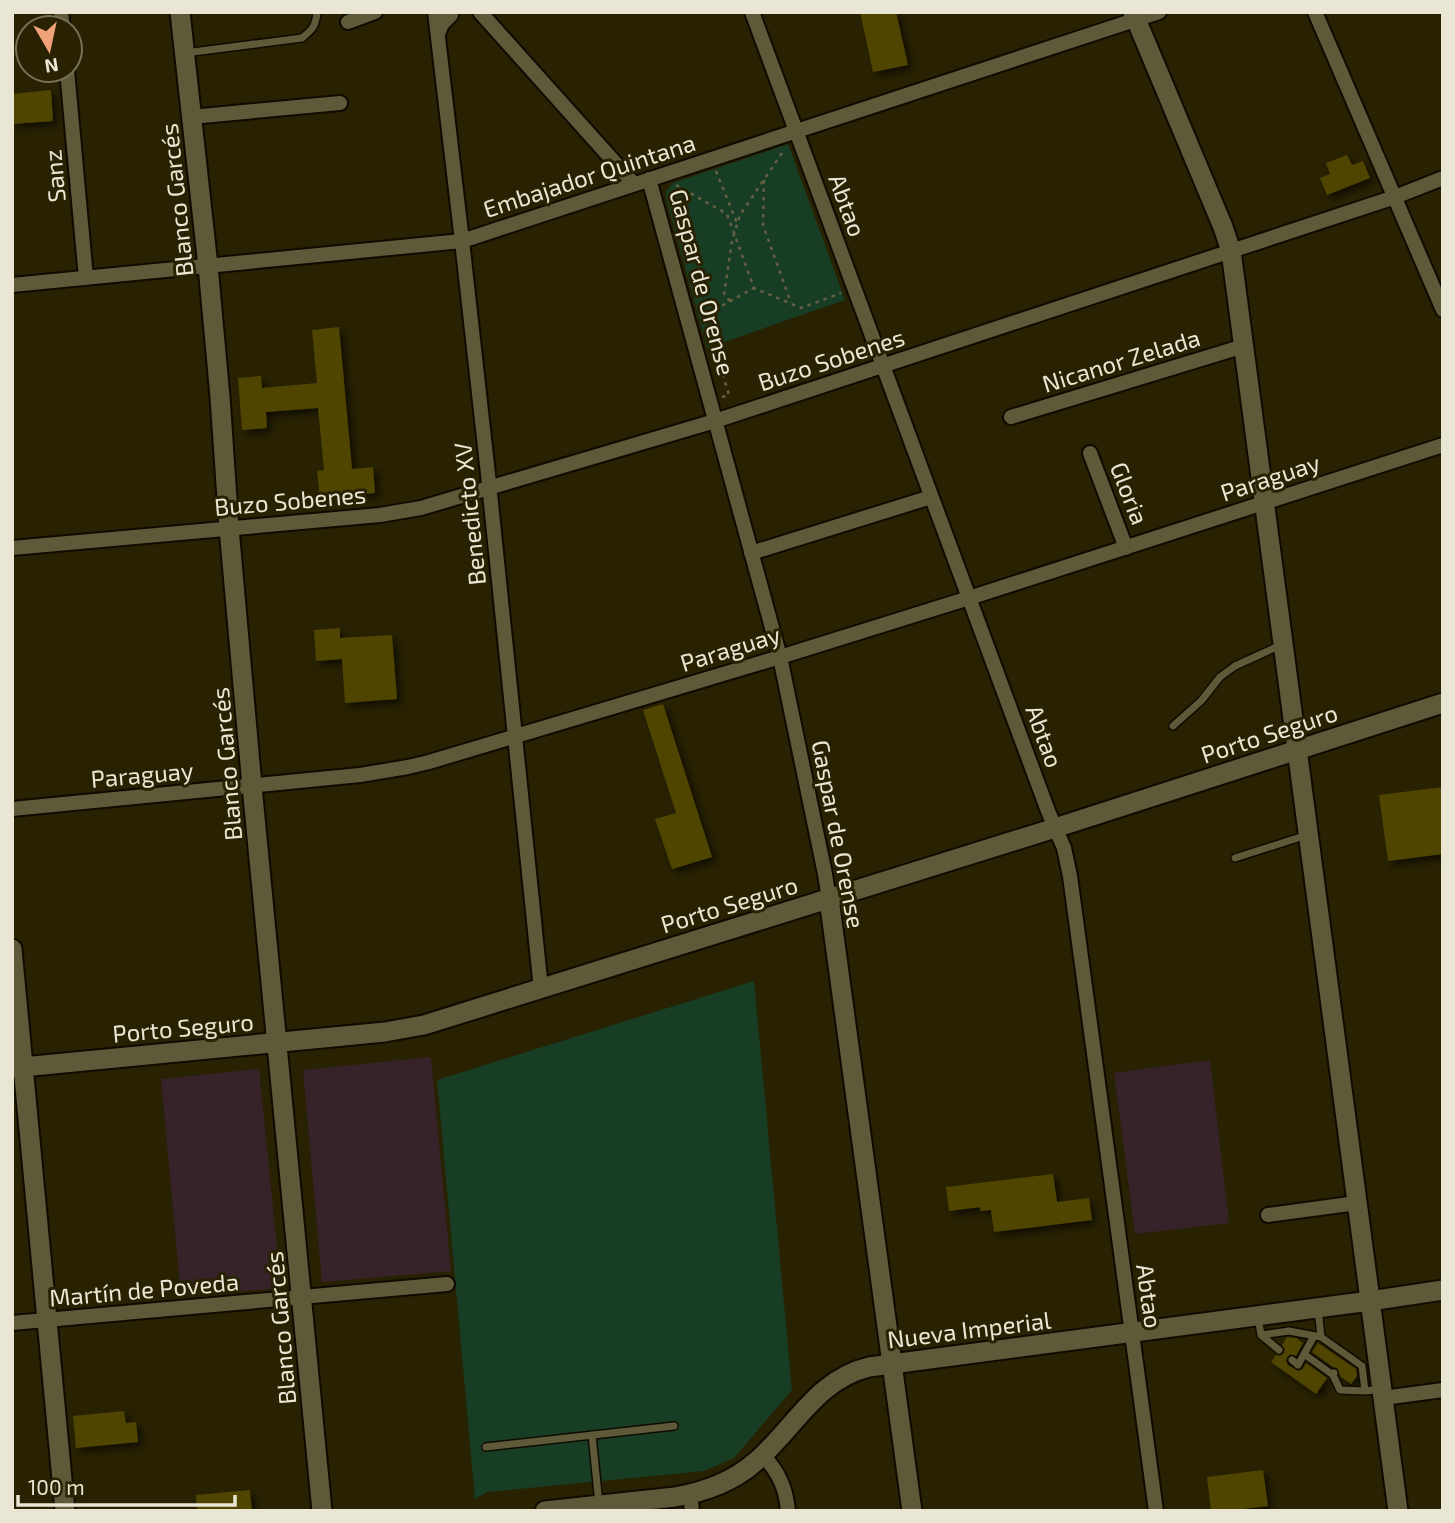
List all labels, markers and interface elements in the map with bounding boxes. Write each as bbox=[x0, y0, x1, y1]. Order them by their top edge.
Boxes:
north arrow bbox=[14, 14, 84, 84]
text: N bbox=[43, 54, 60, 79]
street label: Blanco Garcés bbox=[154, 122, 198, 278]
street label: Embajador Quintana bbox=[479, 127, 699, 223]
street label: Sanz bbox=[37, 148, 71, 204]
street label: Abtao bbox=[823, 170, 873, 240]
street label: Gaspar de Orense bbox=[664, 186, 742, 378]
street label: Buzo Sobenes bbox=[754, 322, 908, 396]
street label: Nicanor Zelada bbox=[1039, 322, 1203, 398]
street label: Benedicto XV bbox=[447, 441, 491, 587]
street label: Paraguay bbox=[1217, 447, 1324, 507]
street label: Gloria bbox=[1105, 458, 1155, 528]
street label: Buzo Sobenes bbox=[213, 479, 367, 521]
street label: Paraguay bbox=[677, 619, 784, 677]
street label: Blanco Garcés bbox=[205, 686, 247, 842]
street label: Porto Seguro bbox=[1197, 697, 1341, 769]
street label: Abtao bbox=[1020, 701, 1070, 771]
street label: Gaspar de Orense bbox=[807, 737, 871, 931]
street label: Paraguay bbox=[89, 755, 195, 793]
street label: Porto Seguro bbox=[657, 869, 801, 939]
street label: Porto Seguro bbox=[111, 1006, 255, 1048]
street label: Blanco Garcés bbox=[259, 1250, 301, 1406]
street label: Abtao bbox=[1131, 1262, 1169, 1330]
street label: Martín de Poveda bbox=[48, 1266, 240, 1312]
street label: Nueva Imperial bbox=[886, 1305, 1052, 1353]
scale bar bbox=[18, 1464, 234, 1508]
text: 100 m bbox=[28, 1474, 85, 1499]

